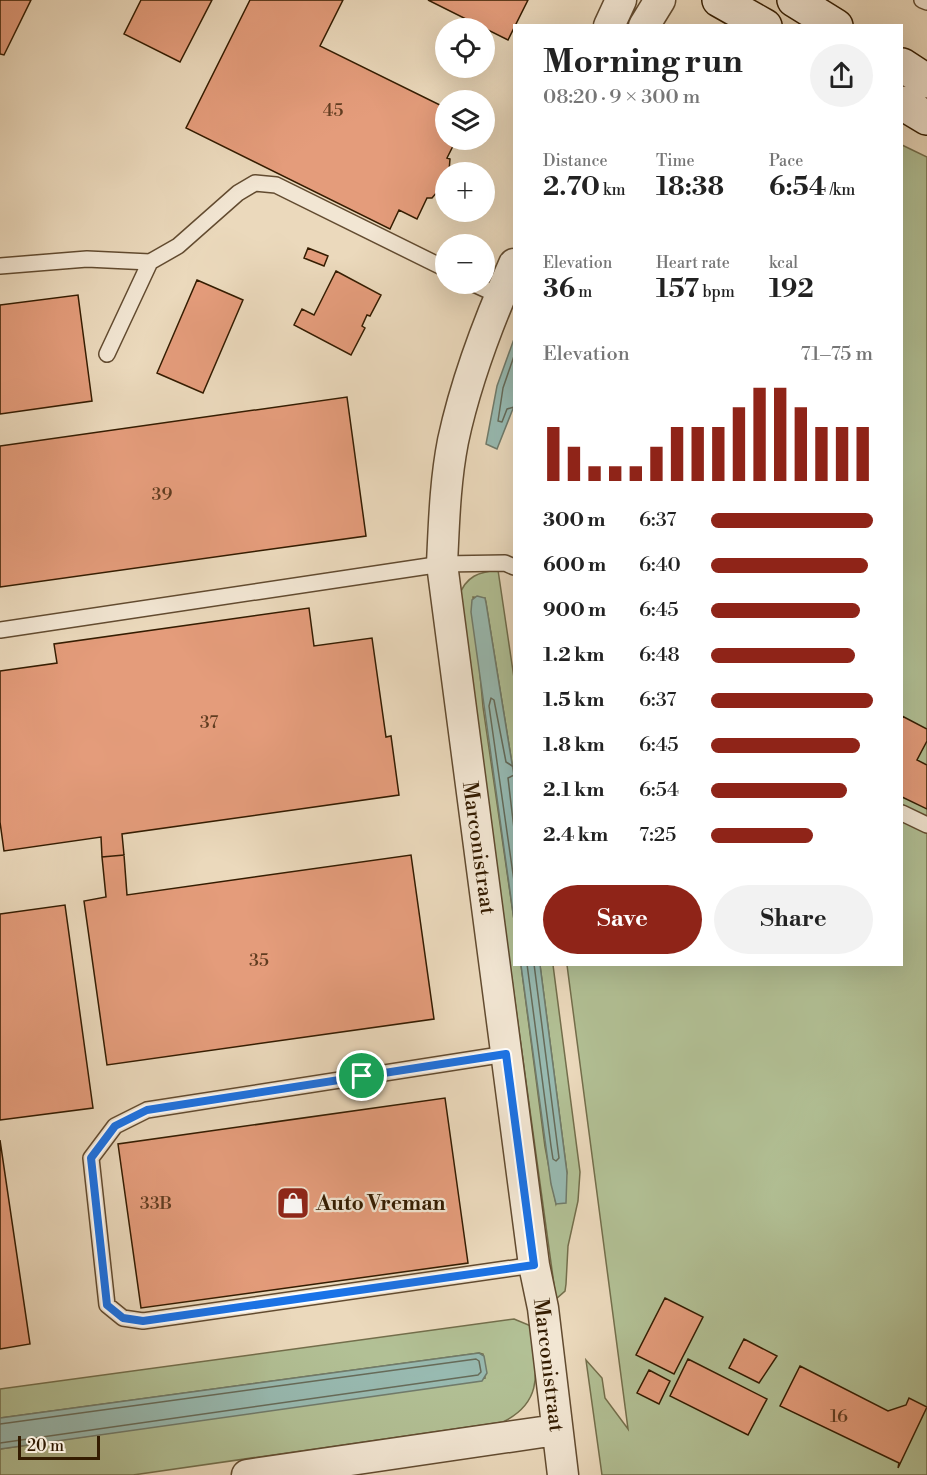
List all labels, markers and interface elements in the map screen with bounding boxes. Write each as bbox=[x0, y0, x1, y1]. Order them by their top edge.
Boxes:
map controls bbox=[435, 18, 495, 294]
button: locate bbox=[435, 18, 495, 78]
text: Morning run bbox=[543, 42, 743, 83]
button: share bbox=[810, 44, 873, 107]
text: 08:20 · 9 × 300 m bbox=[543, 85, 700, 110]
button: layers bbox=[435, 90, 495, 150]
house number: 45 bbox=[323, 99, 343, 122]
text: Distance bbox=[543, 151, 608, 171]
text: Time bbox=[656, 151, 695, 171]
text: Pace bbox=[769, 151, 803, 171]
button: + bbox=[435, 162, 495, 222]
text: 2.70 bbox=[543, 171, 600, 203]
text: 18:38 bbox=[656, 171, 724, 203]
text: 6:54 bbox=[769, 171, 826, 203]
text: km bbox=[600, 180, 625, 200]
text: /km bbox=[826, 180, 855, 200]
button: − bbox=[435, 234, 495, 294]
text: Elevation bbox=[543, 253, 612, 273]
text: Heart rate bbox=[656, 253, 730, 273]
text: kcal bbox=[769, 253, 798, 273]
text: 36 bbox=[543, 273, 575, 305]
text: 157 bbox=[656, 273, 699, 305]
text: 192 bbox=[769, 273, 814, 305]
text: m bbox=[575, 282, 592, 302]
text: bpm bbox=[699, 282, 735, 302]
text: Elevation bbox=[543, 342, 630, 367]
text: 71–75 m bbox=[800, 342, 873, 367]
house number: 39 bbox=[152, 483, 173, 506]
text: 300 m bbox=[543, 508, 606, 533]
text: 6:37 bbox=[639, 508, 676, 533]
text: 600 m bbox=[543, 553, 606, 578]
text: 6:40 bbox=[639, 553, 681, 578]
text: 900 m bbox=[543, 598, 606, 623]
text: 6:45 bbox=[639, 598, 679, 623]
text: 1.2 km bbox=[543, 643, 605, 668]
text: 6:48 bbox=[639, 643, 680, 668]
text: 1.5 km bbox=[543, 688, 604, 713]
text: 6:37 bbox=[639, 688, 676, 713]
house number: 37 bbox=[200, 711, 218, 734]
text: 1.8 km bbox=[543, 733, 605, 758]
text: 6:45 bbox=[639, 733, 679, 758]
text: 2.1 km bbox=[543, 778, 605, 803]
text: 6:54 bbox=[639, 778, 679, 803]
street label: Marconistraat bbox=[456, 780, 500, 917]
text: 2.4 km bbox=[543, 823, 608, 848]
text: 7:25 bbox=[639, 823, 676, 848]
button: Save bbox=[543, 885, 702, 954]
button: Share bbox=[714, 885, 873, 954]
house number: 35 bbox=[249, 949, 269, 972]
pin bbox=[336, 1050, 387, 1101]
icon: arrive bbox=[345, 1059, 378, 1092]
shop icon: Auto Vreman bbox=[275, 1185, 311, 1221]
place label: Auto Vreman bbox=[315, 1191, 446, 1217]
house number: 33B bbox=[140, 1192, 172, 1215]
street label: Marconistraat bbox=[527, 1297, 569, 1434]
house number: 16 bbox=[830, 1405, 848, 1428]
scale bar bbox=[18, 1433, 100, 1460]
text: 20 m bbox=[27, 1436, 64, 1456]

